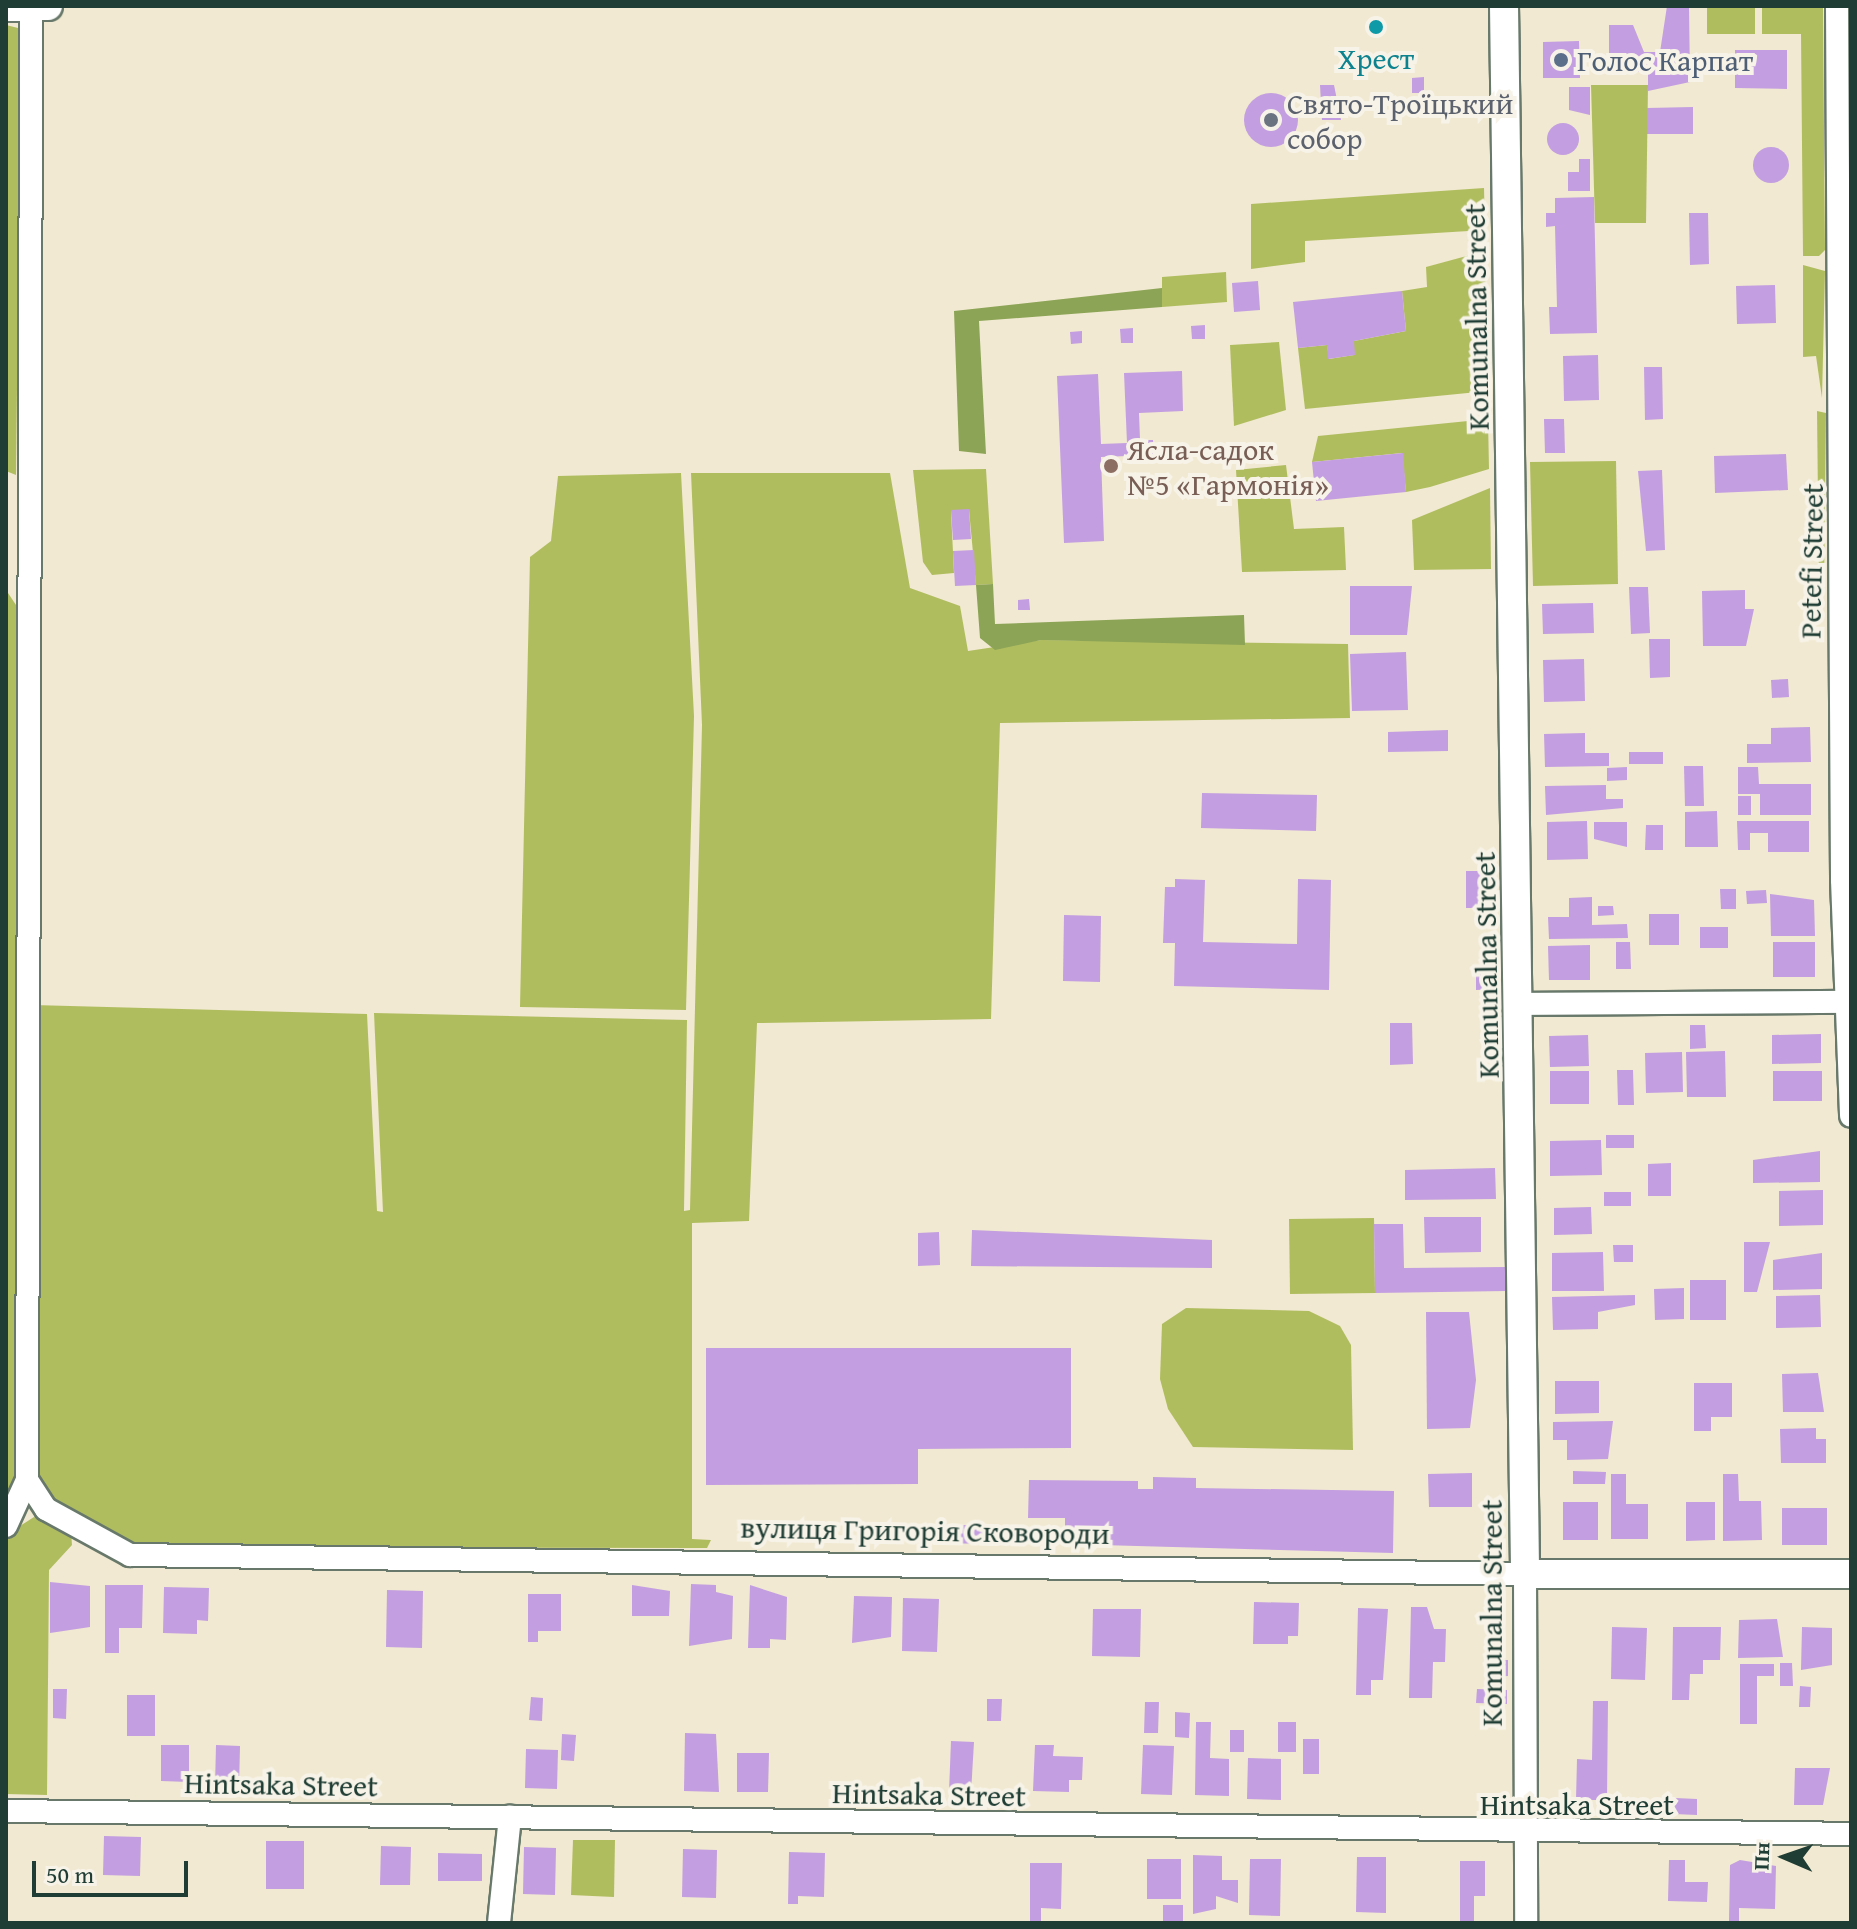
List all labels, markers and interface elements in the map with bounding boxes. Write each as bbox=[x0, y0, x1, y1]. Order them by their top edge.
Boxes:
marker: Хрест bbox=[1367, 18, 1385, 36]
place label: Хрест bbox=[1338, 40, 1414, 76]
place label: Голос Карпат bbox=[1577, 42, 1753, 78]
marker: Голос Карпат bbox=[1552, 51, 1570, 69]
place label: Свято-Троїцький собор bbox=[1287, 85, 1513, 156]
marker: Свято-Троїцький собор bbox=[1262, 111, 1280, 129]
street label: Komunalna Street bbox=[1456, 203, 1496, 431]
place label: Ясла-садок №5 «Гармонія» bbox=[1127, 431, 1329, 502]
marker: Ясла-садок №5 «Гармонія» bbox=[1102, 457, 1120, 475]
street label: Petefi Street bbox=[1792, 483, 1830, 639]
street label: Komunalna Street bbox=[1466, 851, 1506, 1079]
street label: Komunalna Street bbox=[1473, 1500, 1509, 1726]
street label: вулиця Григорія Сковороди bbox=[740, 1509, 1110, 1551]
street label: Hintsaka Street bbox=[184, 1764, 378, 1804]
street label: Hintsaka Street bbox=[832, 1774, 1026, 1814]
street label: Hintsaka Street bbox=[1480, 1786, 1674, 1822]
north arrow bbox=[1745, 1817, 1825, 1897]
text: Пн bbox=[1745, 1841, 1777, 1871]
scale bar bbox=[36, 1845, 192, 1895]
text: 50 m bbox=[46, 1857, 94, 1892]

